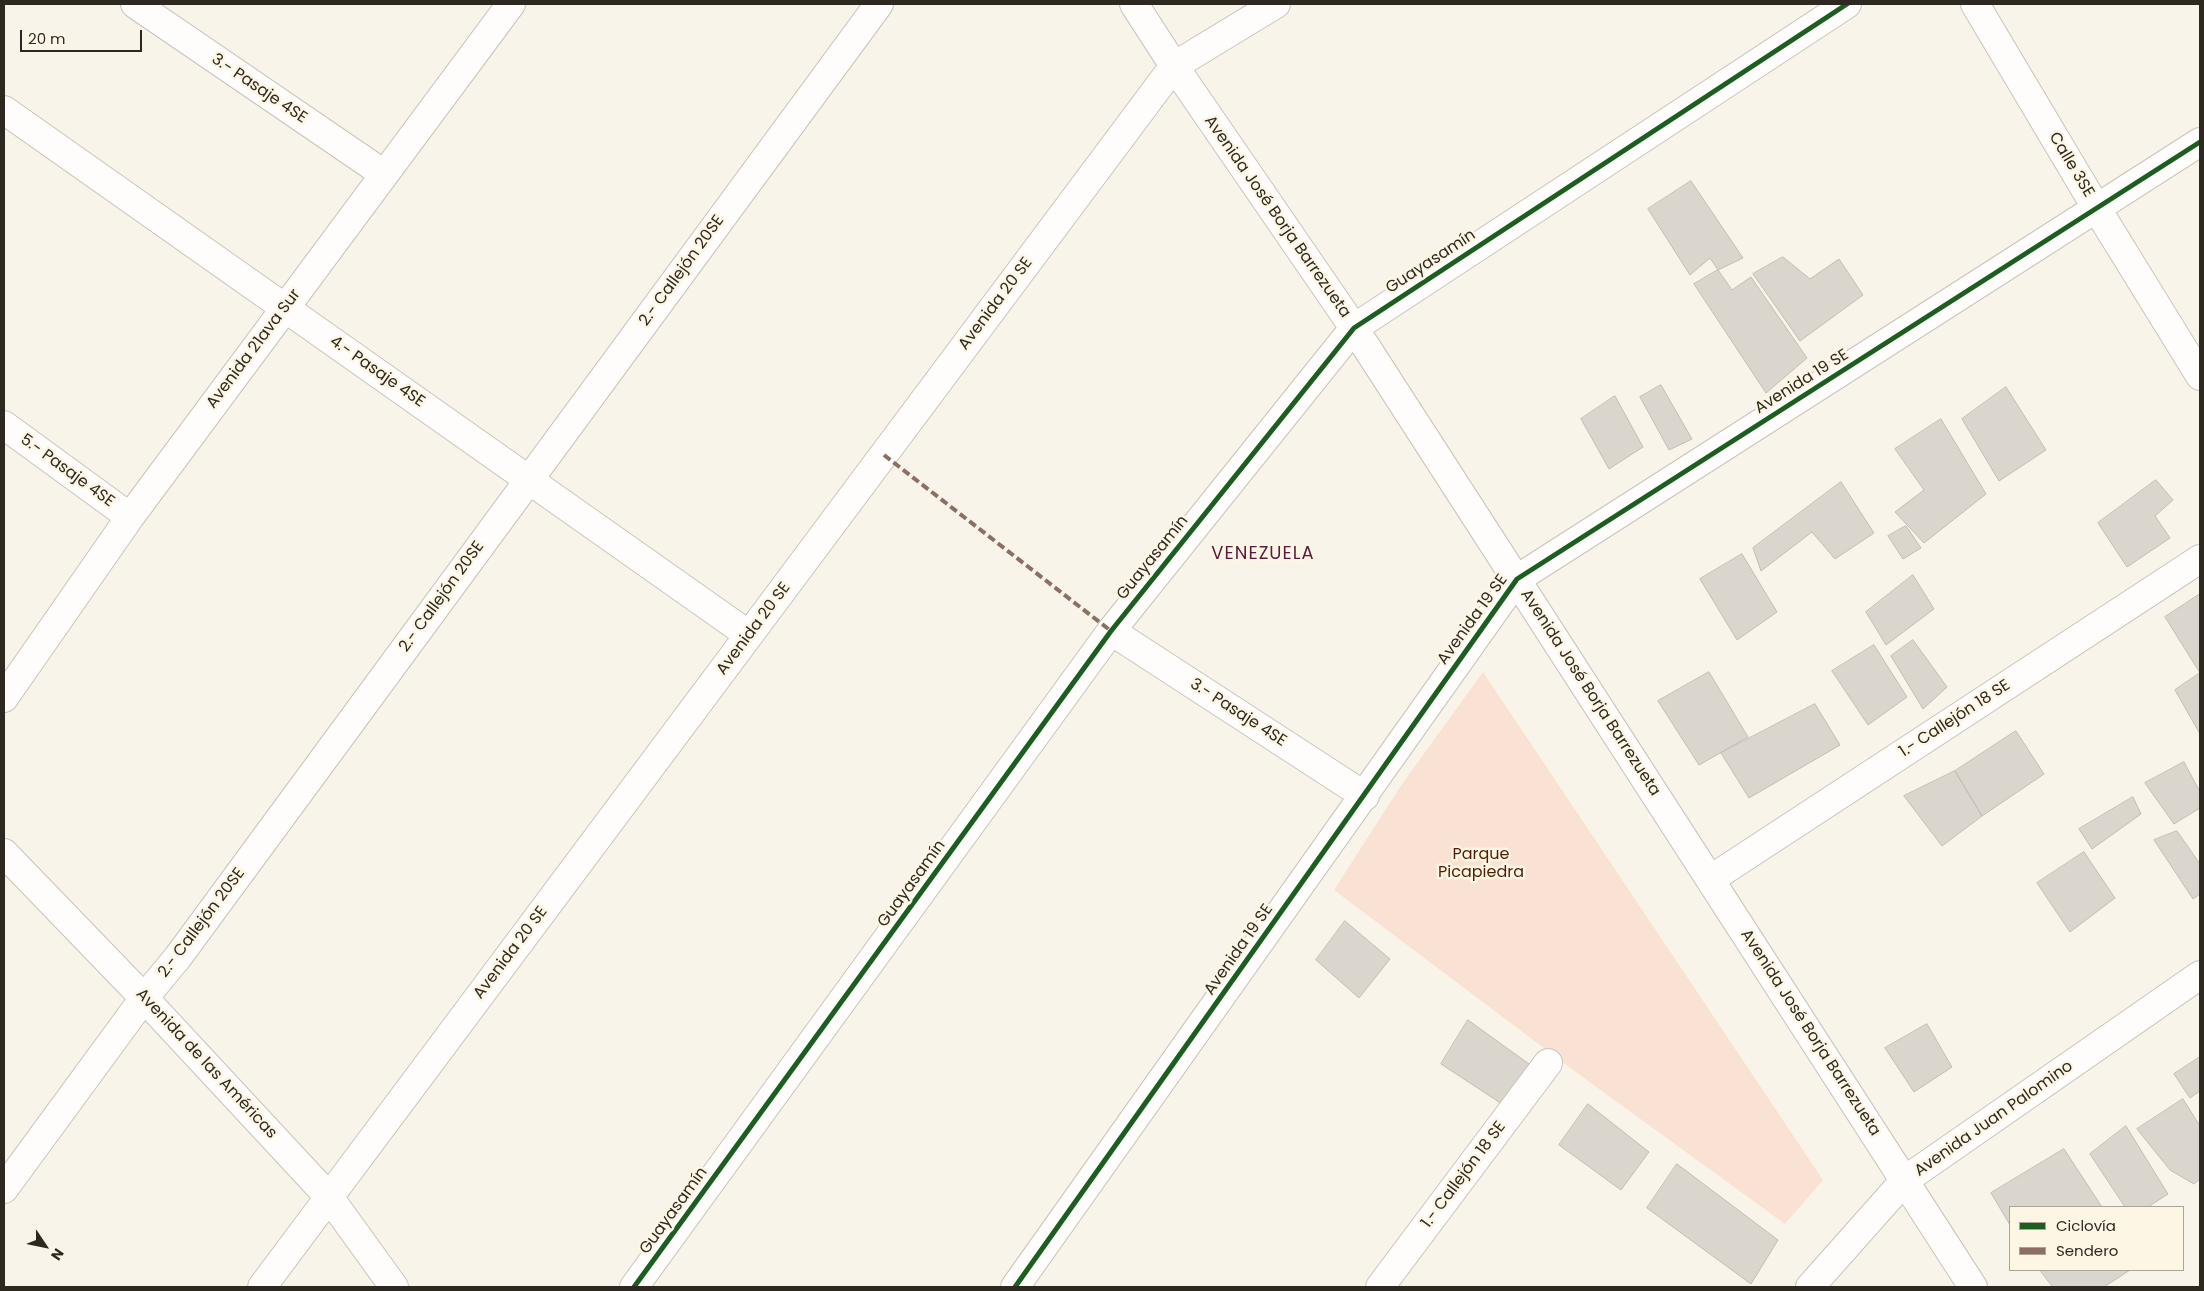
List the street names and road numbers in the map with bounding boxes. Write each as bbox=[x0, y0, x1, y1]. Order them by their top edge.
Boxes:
street label: 3.- Pasaje 4SE bbox=[208, 50, 310, 128]
street label: Avenida José Borja Barrezueta bbox=[1200, 112, 1354, 322]
street label: Calle 3SE bbox=[2044, 129, 2098, 201]
street label: 2.- Callejón 20SE bbox=[635, 212, 729, 330]
street label: Guayasamín bbox=[1383, 226, 1479, 298]
street label: Avenida 20 SE bbox=[955, 254, 1037, 354]
street label: Avenida 21ava Sur bbox=[203, 285, 305, 413]
street label: 4.- Pasaje 4SE bbox=[326, 332, 428, 412]
street label: Avenida 19 SE bbox=[1752, 346, 1852, 418]
street label: 5.- Pasaje 4SE bbox=[16, 430, 118, 512]
street label: Guayasamín bbox=[1113, 512, 1193, 604]
street label: 2.- Callejón 20SE bbox=[395, 538, 489, 656]
street label: Avenida 19 SE bbox=[1434, 571, 1512, 669]
street label: Avenida 20 SE bbox=[713, 579, 795, 679]
street label: Avenida José Borja Barrezueta bbox=[1516, 586, 1664, 800]
street label: 3.- Pasaje 4SE bbox=[1186, 675, 1290, 751]
street label: 1.- Callejón 18 SE bbox=[1896, 676, 2014, 762]
street label: Guayasamín bbox=[874, 837, 950, 931]
street label: 2.- Callejón 20SE bbox=[155, 864, 249, 982]
street label: Avenida 19 SE bbox=[1200, 901, 1278, 999]
street label: Avenida 20 SE bbox=[470, 903, 552, 1003]
street label: Avenida José Borja Barrezueta bbox=[1736, 926, 1884, 1140]
street label: Avenida de las Américas bbox=[131, 985, 281, 1143]
street label: Avenida Juan Palomino bbox=[1911, 1057, 2077, 1181]
street label: 1.- Callejón 18 SE bbox=[1418, 1118, 1510, 1232]
street label: Guayasamín bbox=[636, 1164, 712, 1258]

